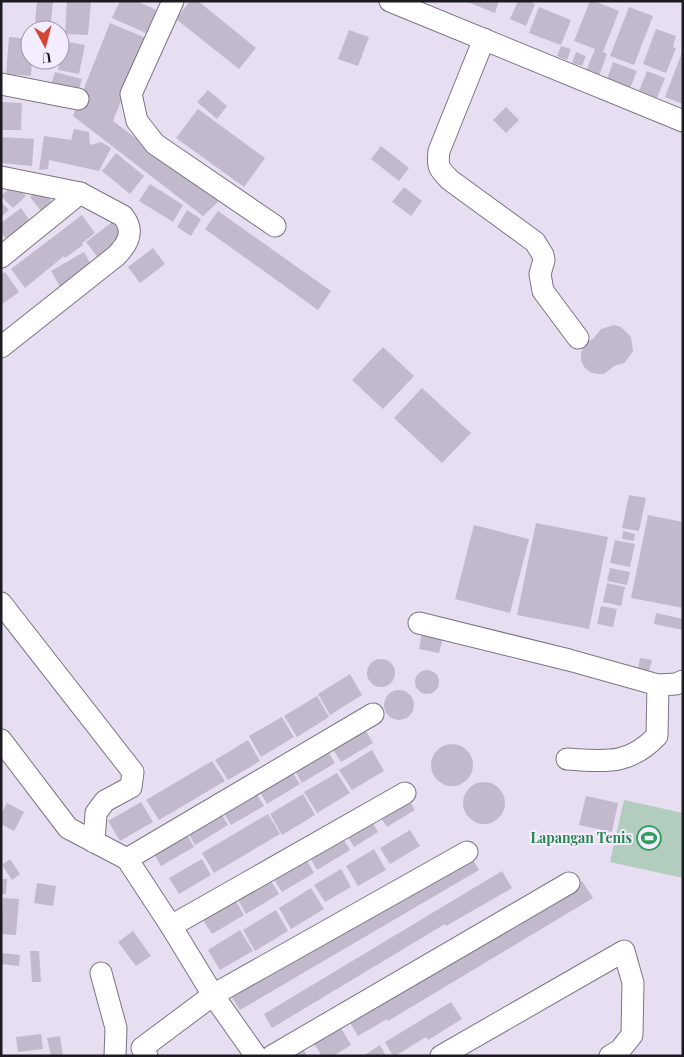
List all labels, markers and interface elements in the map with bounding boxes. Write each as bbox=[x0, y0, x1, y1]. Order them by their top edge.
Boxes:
north arrow bbox=[20, 20, 70, 70]
text: U bbox=[40, 48, 53, 68]
sports icon: Lapangan Tenis bbox=[636, 825, 662, 851]
place label: Lapangan Tenis bbox=[530, 828, 632, 847]

